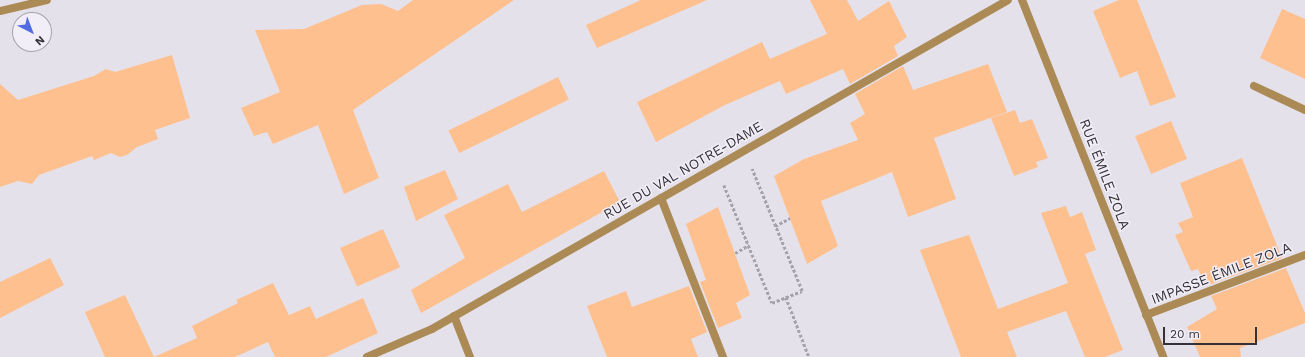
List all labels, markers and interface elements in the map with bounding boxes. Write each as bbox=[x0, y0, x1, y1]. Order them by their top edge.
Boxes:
north arrow bbox=[12, 12, 52, 52]
text: N bbox=[32, 33, 47, 48]
street label: RUE ÉMILE ZOLA bbox=[1076, 116, 1134, 232]
street label: RUE DU VAL NOTRE-DAME bbox=[600, 117, 766, 223]
street label: IMPASSE ÉMILE ZOLA bbox=[1149, 239, 1293, 307]
scale bar bbox=[1165, 319, 1259, 345]
text: 20 m bbox=[1170, 327, 1200, 341]

